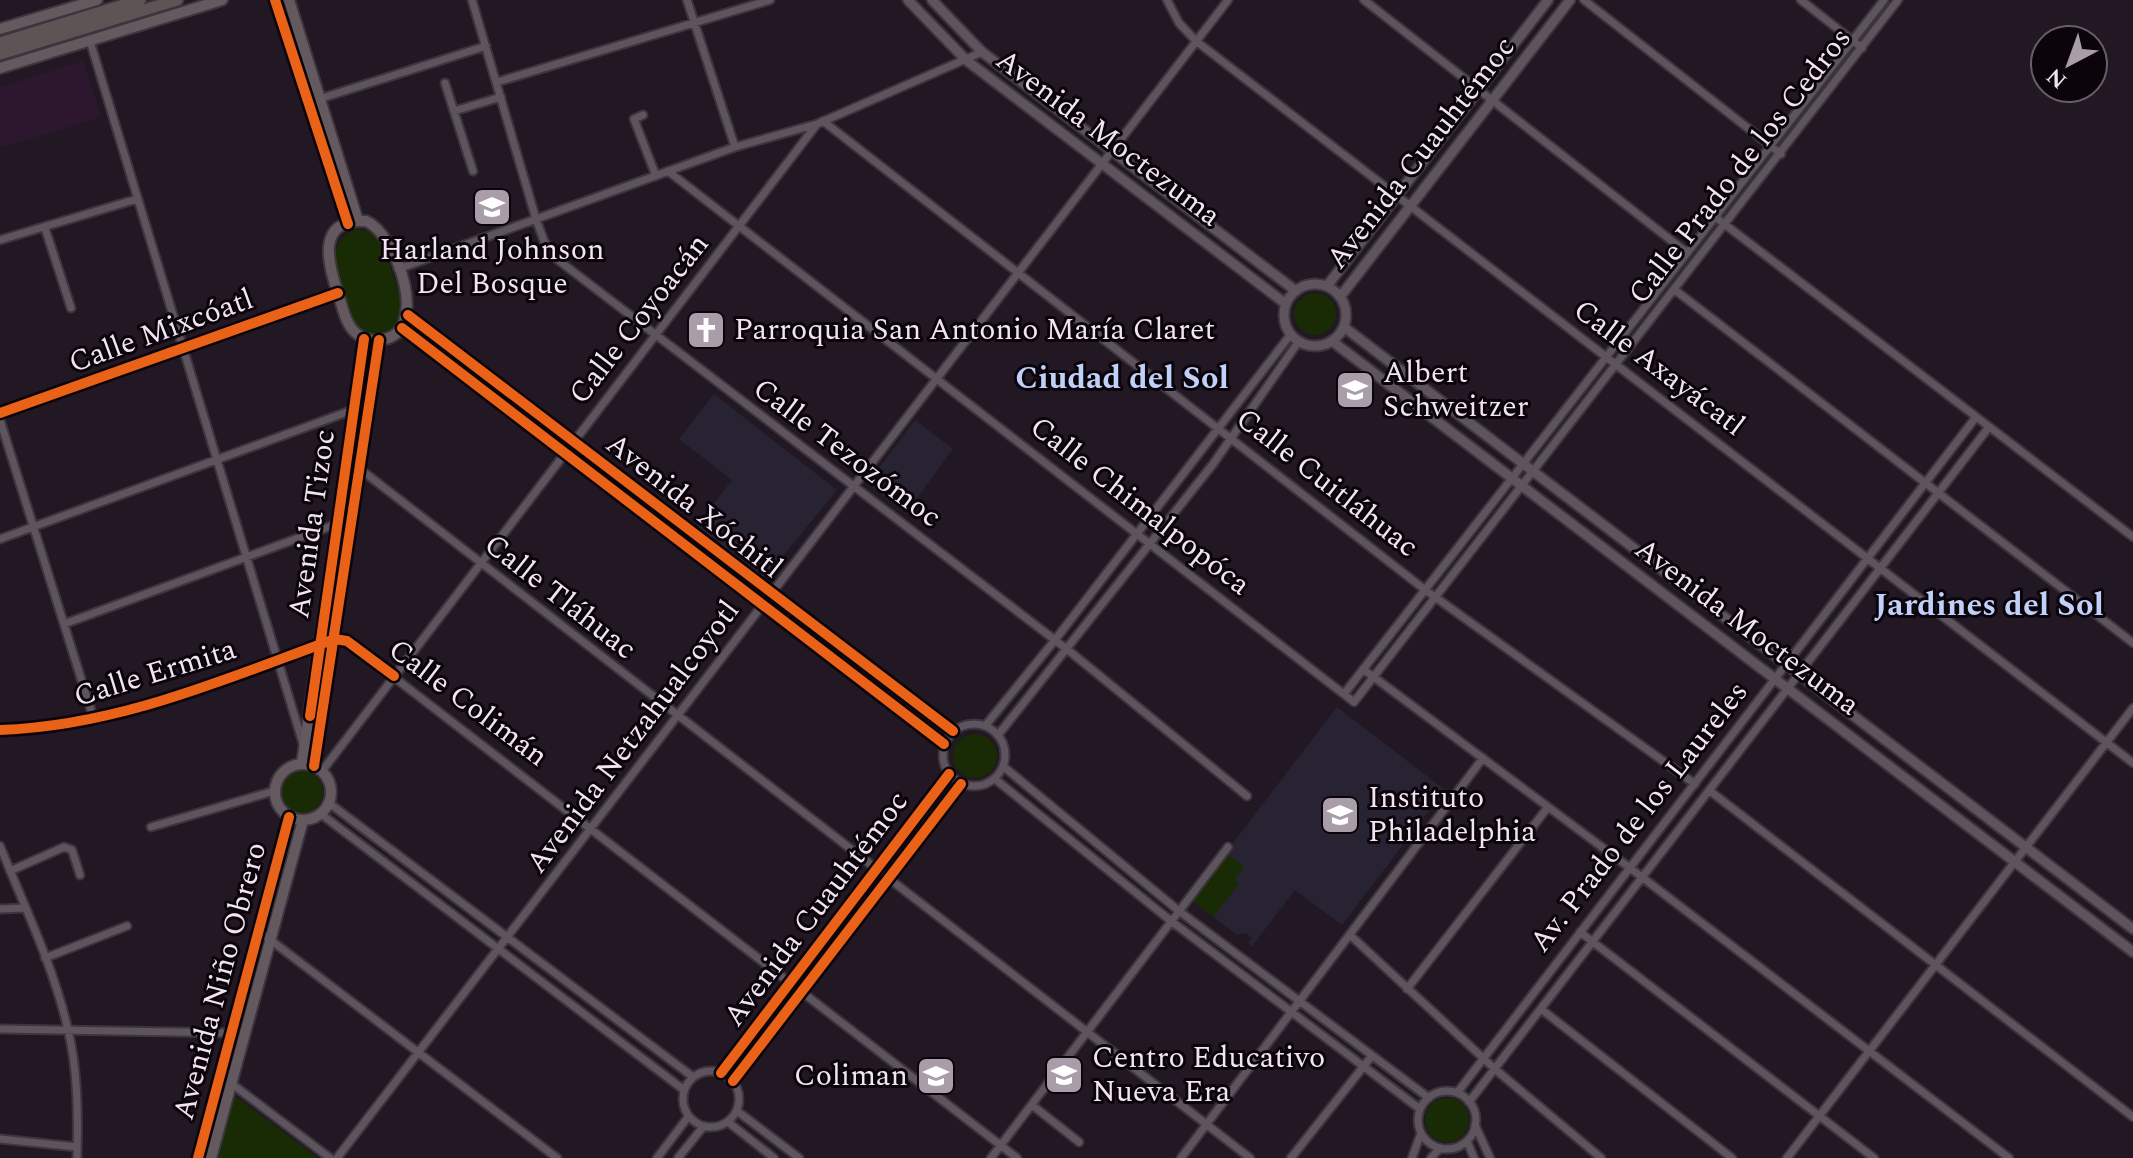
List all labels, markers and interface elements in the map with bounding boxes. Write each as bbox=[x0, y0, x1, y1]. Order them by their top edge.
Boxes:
street label: Calle Prado de los Cedros bbox=[1617, 18, 1863, 314]
north arrow bbox=[2029, 24, 2109, 104]
street label: Avenida Cuauhtémoc bbox=[1315, 27, 1527, 279]
street label: Avenida Moctezuma bbox=[986, 38, 1231, 238]
text: N bbox=[2039, 60, 2074, 96]
school or university icon: Harland Johnson Del Bosque bbox=[471, 186, 513, 228]
street label: Calle Coyoacán bbox=[558, 224, 720, 414]
place label: Harland Johnson Del Bosque bbox=[380, 227, 604, 307]
street label: Calle Mixcóatl bbox=[62, 276, 260, 386]
street label: Calle Axayácatl bbox=[1563, 288, 1755, 448]
place label: Parroquia San Antonio María Claret bbox=[734, 307, 1215, 353]
church icon: Parroquia San Antonio María Claret bbox=[685, 309, 727, 351]
place label: Albert Schweitzer bbox=[1383, 350, 1529, 430]
district label: Ciudad del Sol bbox=[1015, 354, 1229, 403]
street label: Calle Tezozómoc bbox=[743, 367, 951, 539]
school or university icon: Albert Schweitzer bbox=[1334, 369, 1376, 411]
street label: Calle Cuitláhuac bbox=[1226, 397, 1428, 569]
street label: Calle Chimalpopóca bbox=[1020, 405, 1261, 607]
street label: Avenida Xóchitl bbox=[595, 422, 793, 590]
street label: Avenida Tizoc bbox=[276, 427, 348, 621]
street label: Calle Tláhuac bbox=[474, 523, 646, 671]
street label: Avenida Moctezuma bbox=[1625, 527, 1870, 727]
district label: Jardines del Sol bbox=[1874, 581, 2104, 630]
street label: Avenida Netzahualcoyotl bbox=[515, 591, 751, 883]
street label: Calle Ermita bbox=[68, 626, 242, 720]
street label: Calle Colimán bbox=[378, 627, 558, 779]
street label: Av. Prado de los Laureles bbox=[1518, 671, 1760, 963]
place label: Instituto Philadelphia bbox=[1368, 775, 1536, 855]
street label: Avenida Cuauhtémoc bbox=[712, 781, 920, 1037]
school or university icon: Instituto Philadelphia bbox=[1319, 794, 1361, 836]
street label: Avenida Niño Obrero bbox=[161, 837, 279, 1125]
place label: Centro Educativo Nueva Era bbox=[1092, 1035, 1325, 1115]
place label: Coliman bbox=[794, 1053, 908, 1099]
school or university icon: Centro Educativo Nueva Era bbox=[1043, 1054, 1085, 1096]
school or university icon: Coliman bbox=[915, 1055, 957, 1097]

